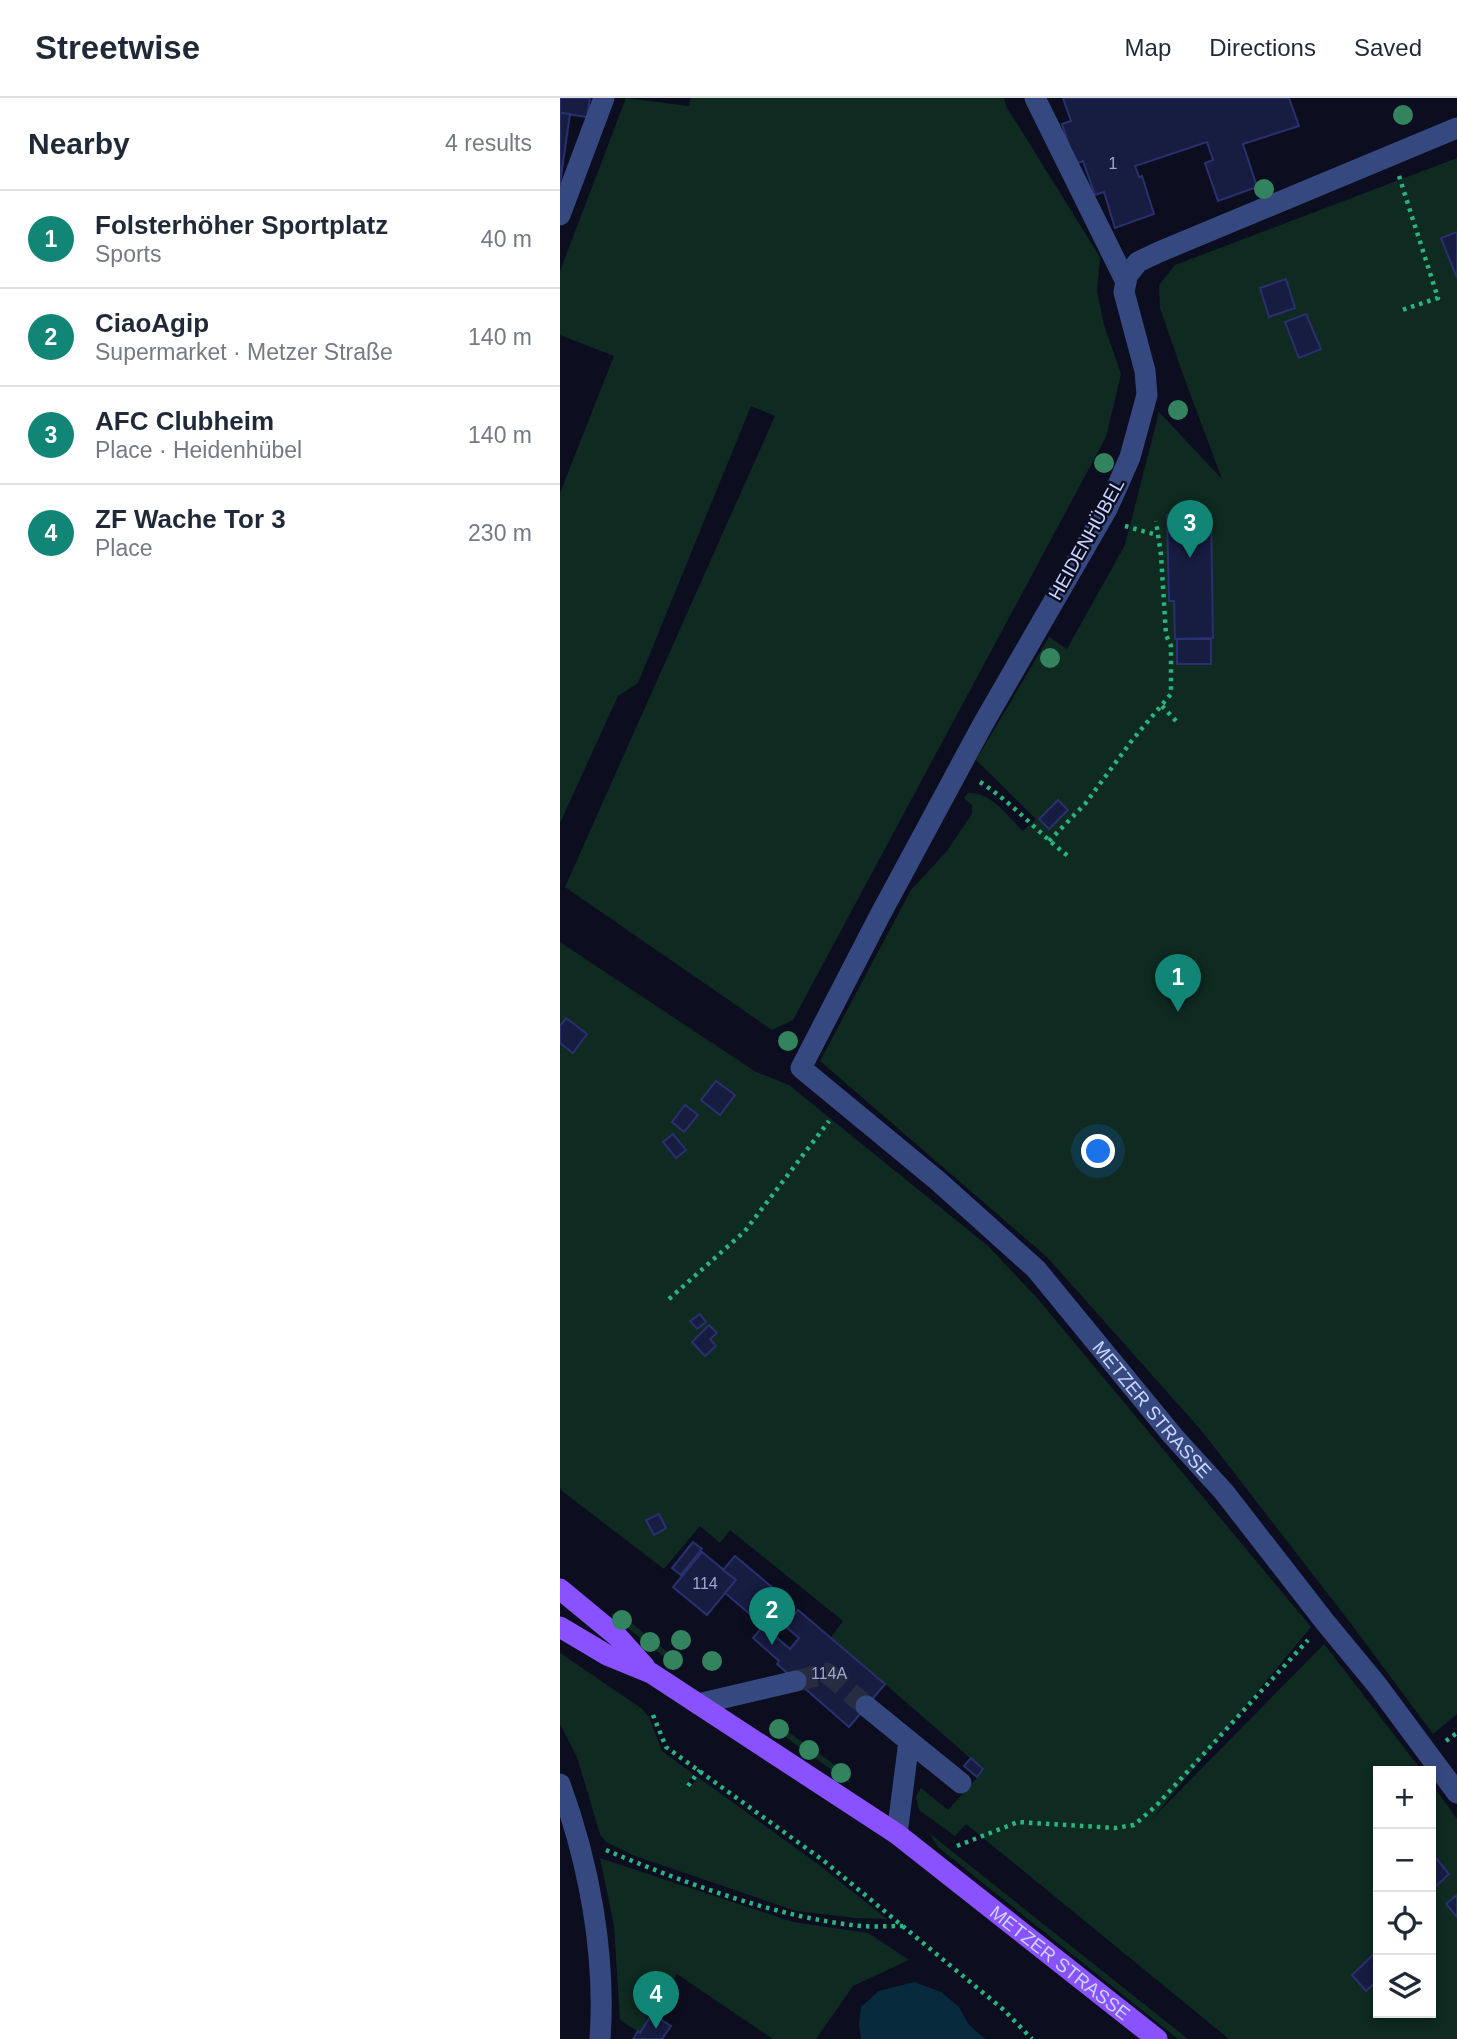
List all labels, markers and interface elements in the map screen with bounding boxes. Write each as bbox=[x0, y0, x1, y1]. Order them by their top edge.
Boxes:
text: Streetwise bbox=[35, 29, 200, 66]
text: Map bbox=[1125, 34, 1171, 61]
text: Directions bbox=[1209, 34, 1316, 61]
text: Saved bbox=[1354, 34, 1422, 61]
text: Nearby bbox=[28, 127, 130, 160]
text: 4 results bbox=[445, 130, 532, 156]
house number: 1 bbox=[1109, 155, 1118, 172]
text: Folsterhöher Sportplatz bbox=[95, 210, 388, 240]
text: 1 bbox=[45, 226, 57, 252]
text: 40 m bbox=[481, 226, 532, 252]
text: Sports bbox=[95, 241, 161, 267]
text: CiaoAgip bbox=[95, 308, 209, 338]
text: 2 bbox=[45, 324, 57, 350]
text: 140 m bbox=[468, 324, 532, 350]
text: Supermarket · Metzer Straße bbox=[95, 339, 393, 365]
text: AFC Clubheim bbox=[95, 406, 274, 436]
text: 3 bbox=[45, 422, 57, 448]
text: 140 m bbox=[468, 422, 532, 448]
text: Place · Heidenhübel bbox=[95, 437, 302, 463]
street label: HEIDENHÜBEL bbox=[1044, 475, 1128, 603]
pin: 3 bbox=[1167, 500, 1213, 558]
text: ZF Wache Tor 3 bbox=[95, 504, 286, 534]
text: 4 bbox=[45, 520, 57, 546]
text: 230 m bbox=[468, 520, 532, 546]
text: Place bbox=[95, 535, 153, 561]
pin: 1 bbox=[1155, 954, 1201, 1012]
your location bbox=[1081, 1134, 1115, 1168]
street label: METZER STRASSE bbox=[1088, 1337, 1216, 1482]
house number: 114 bbox=[692, 1575, 718, 1592]
pin: 2 bbox=[749, 1587, 795, 1645]
house number: 114A bbox=[811, 1665, 847, 1682]
map controls bbox=[1373, 1766, 1436, 2018]
button: + bbox=[1373, 1766, 1436, 1829]
button: − bbox=[1373, 1829, 1436, 1892]
button: locate bbox=[1373, 1892, 1436, 1955]
street label: METZER STRASSE bbox=[986, 1901, 1134, 2025]
button: layers bbox=[1373, 1955, 1436, 2018]
pin: 4 bbox=[633, 1971, 679, 2029]

